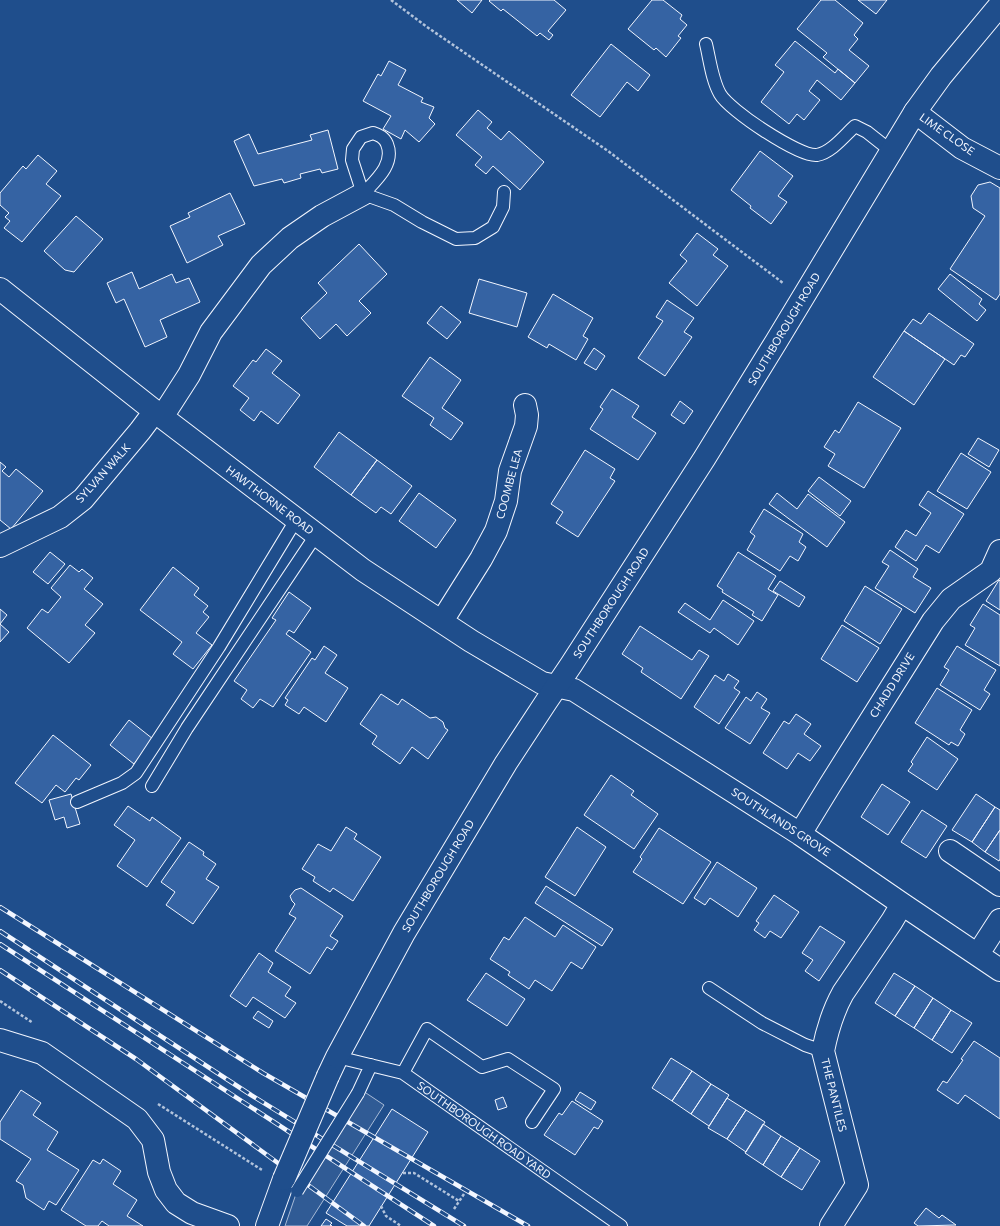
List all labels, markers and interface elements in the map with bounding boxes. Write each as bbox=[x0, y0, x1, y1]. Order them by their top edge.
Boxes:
street label: LIME CLOSE bbox=[917, 110, 977, 157]
street label: SOUTHBOROUGH ROAD bbox=[745, 270, 822, 387]
street label: SYLVAN WALK bbox=[73, 440, 133, 505]
street label: COOMBE LEA bbox=[493, 447, 524, 520]
street label: HAWTHORNE ROAD bbox=[224, 462, 317, 537]
street label: SOUTHBOROUGH ROAD bbox=[570, 545, 651, 660]
street label: CHADD DRIVE bbox=[866, 650, 917, 720]
street label: SOUTHLANDS GROVE bbox=[729, 785, 833, 859]
street label: SOUTHBOROUGH ROAD bbox=[399, 817, 476, 934]
street label: THE PANTILES bbox=[819, 1057, 850, 1133]
street label: SOUTHBOROUGH ROAD YARD bbox=[415, 1078, 554, 1181]

